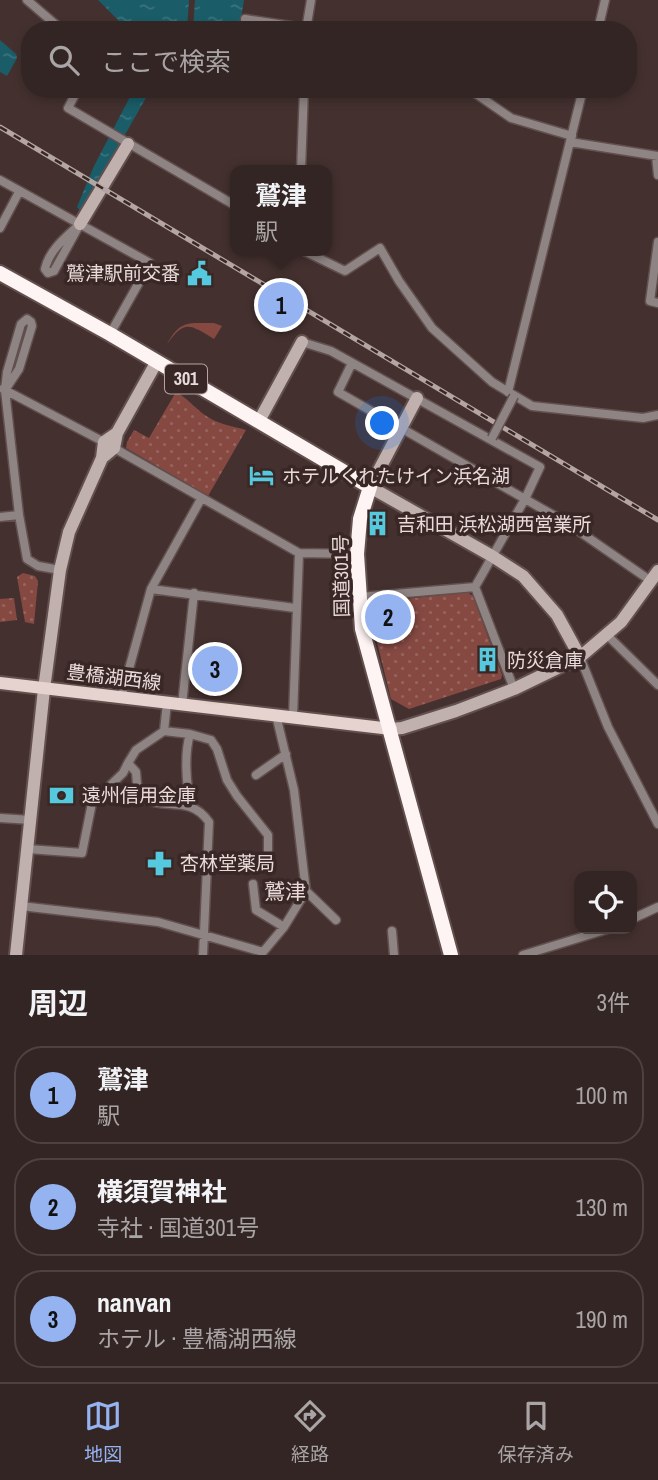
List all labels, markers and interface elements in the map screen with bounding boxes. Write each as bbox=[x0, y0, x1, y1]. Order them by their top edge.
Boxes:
search box bbox=[21, 21, 637, 98]
icon: search bbox=[45, 41, 83, 79]
text: ここで検索 bbox=[101, 44, 231, 79]
popup bbox=[230, 165, 332, 256]
text: 鷲津 bbox=[255, 178, 307, 213]
text: 駅 bbox=[255, 216, 278, 247]
public building icon: 鷲津駅前交番 bbox=[186, 259, 214, 287]
place label: 鷲津駅前交番 bbox=[66, 260, 180, 286]
pin: 1 bbox=[258, 279, 304, 331]
road number: 301 bbox=[165, 365, 207, 394]
your location bbox=[365, 406, 399, 440]
hotel icon: ホテルくれたけイン浜名湖 bbox=[248, 462, 276, 490]
place label: ホテルくれたけイン浜名湖 bbox=[282, 463, 510, 489]
building icon: 吉和田 浜松湖西営業所 bbox=[363, 510, 391, 538]
place label: 吉和田 浜松湖西営業所 bbox=[397, 511, 591, 537]
street label: 国道301号 bbox=[327, 534, 355, 618]
pin: 2 bbox=[365, 591, 411, 643]
pin: 3 bbox=[192, 643, 238, 695]
building icon: 防災倉庫 bbox=[473, 646, 501, 674]
place label: 防災倉庫 bbox=[507, 647, 583, 673]
street label: 豊橋湖西線 bbox=[65, 658, 163, 696]
bank icon: 遠州信用金庫 bbox=[48, 781, 76, 809]
place label: 遠州信用金庫 bbox=[82, 782, 196, 808]
pharmacy icon: 杏林堂薬局 bbox=[146, 849, 174, 877]
place label: 杏林堂薬局 bbox=[180, 850, 275, 876]
map controls bbox=[574, 871, 637, 934]
button: locate bbox=[574, 871, 637, 934]
district label: 鷲津 bbox=[264, 877, 306, 906]
text: 周辺 bbox=[28, 983, 88, 1023]
text: 3件 bbox=[597, 987, 630, 1018]
text: 鷲津 bbox=[97, 1062, 149, 1097]
text: 1 bbox=[48, 1080, 58, 1111]
text: 100 m bbox=[576, 1080, 628, 1111]
text: 駅 bbox=[97, 1100, 120, 1131]
text: 横須賀神社 bbox=[97, 1174, 227, 1209]
text: 2 bbox=[48, 1192, 58, 1223]
text: 130 m bbox=[576, 1192, 628, 1223]
text: 寺社 · 国道301号 bbox=[97, 1212, 259, 1243]
text: nanvan bbox=[97, 1285, 172, 1320]
text: 3 bbox=[48, 1304, 58, 1335]
text: 190 m bbox=[576, 1304, 628, 1335]
text: ホテル · 豊橋湖西線 bbox=[97, 1323, 297, 1354]
tab: 地図 bbox=[84, 1397, 122, 1467]
tab: 経路 bbox=[291, 1397, 329, 1467]
tab: 保存済み bbox=[498, 1397, 574, 1467]

